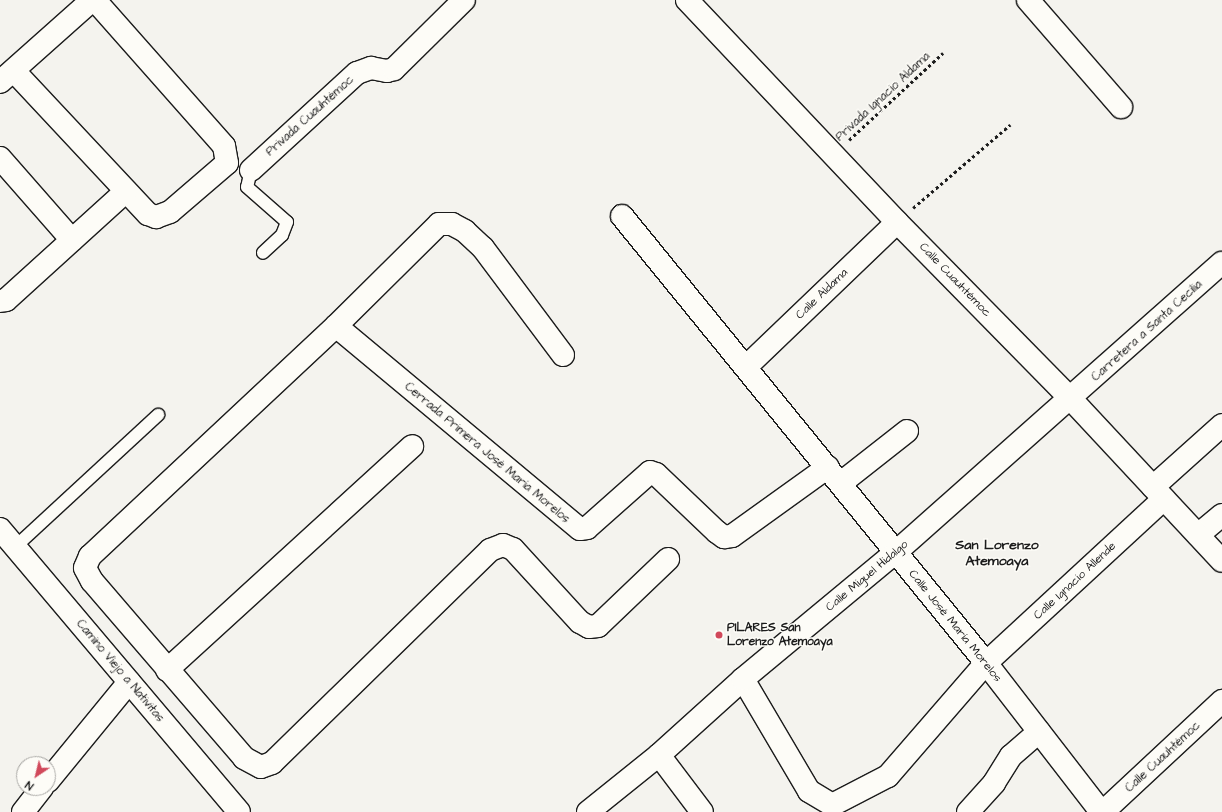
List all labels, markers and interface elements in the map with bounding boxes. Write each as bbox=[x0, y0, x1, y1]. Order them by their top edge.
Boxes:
street label: Privada Ignacio Aldama bbox=[833, 50, 933, 144]
street label: Privada Cuauhtémoc bbox=[263, 73, 357, 159]
street label: Calle Cuauhtémoc bbox=[916, 240, 994, 320]
street label: Calle Aldama bbox=[793, 266, 851, 322]
street label: Carretera a Santa Cecilia bbox=[1089, 278, 1205, 384]
street label: Cerrada Primera José María Morelos bbox=[402, 380, 572, 526]
street label: Calle Miguel Hidalgo bbox=[823, 537, 911, 615]
district label: San Lorenzo Atemoaya bbox=[955, 537, 1039, 570]
street label: Calle Ignacio Allende bbox=[1031, 539, 1119, 623]
street label: Calle José María Morelos bbox=[905, 567, 1005, 685]
street label: Camino Viejo a Nativitas bbox=[73, 617, 167, 725]
place label: PILARES San Lorenzo Atemoaya bbox=[727, 621, 833, 649]
marker: PILARES San Lorenzo Atemoaya bbox=[714, 630, 724, 640]
street label: Calle Cuauhtémoc bbox=[1122, 719, 1204, 795]
north arrow bbox=[16, 756, 56, 796]
text: N bbox=[22, 777, 37, 794]

